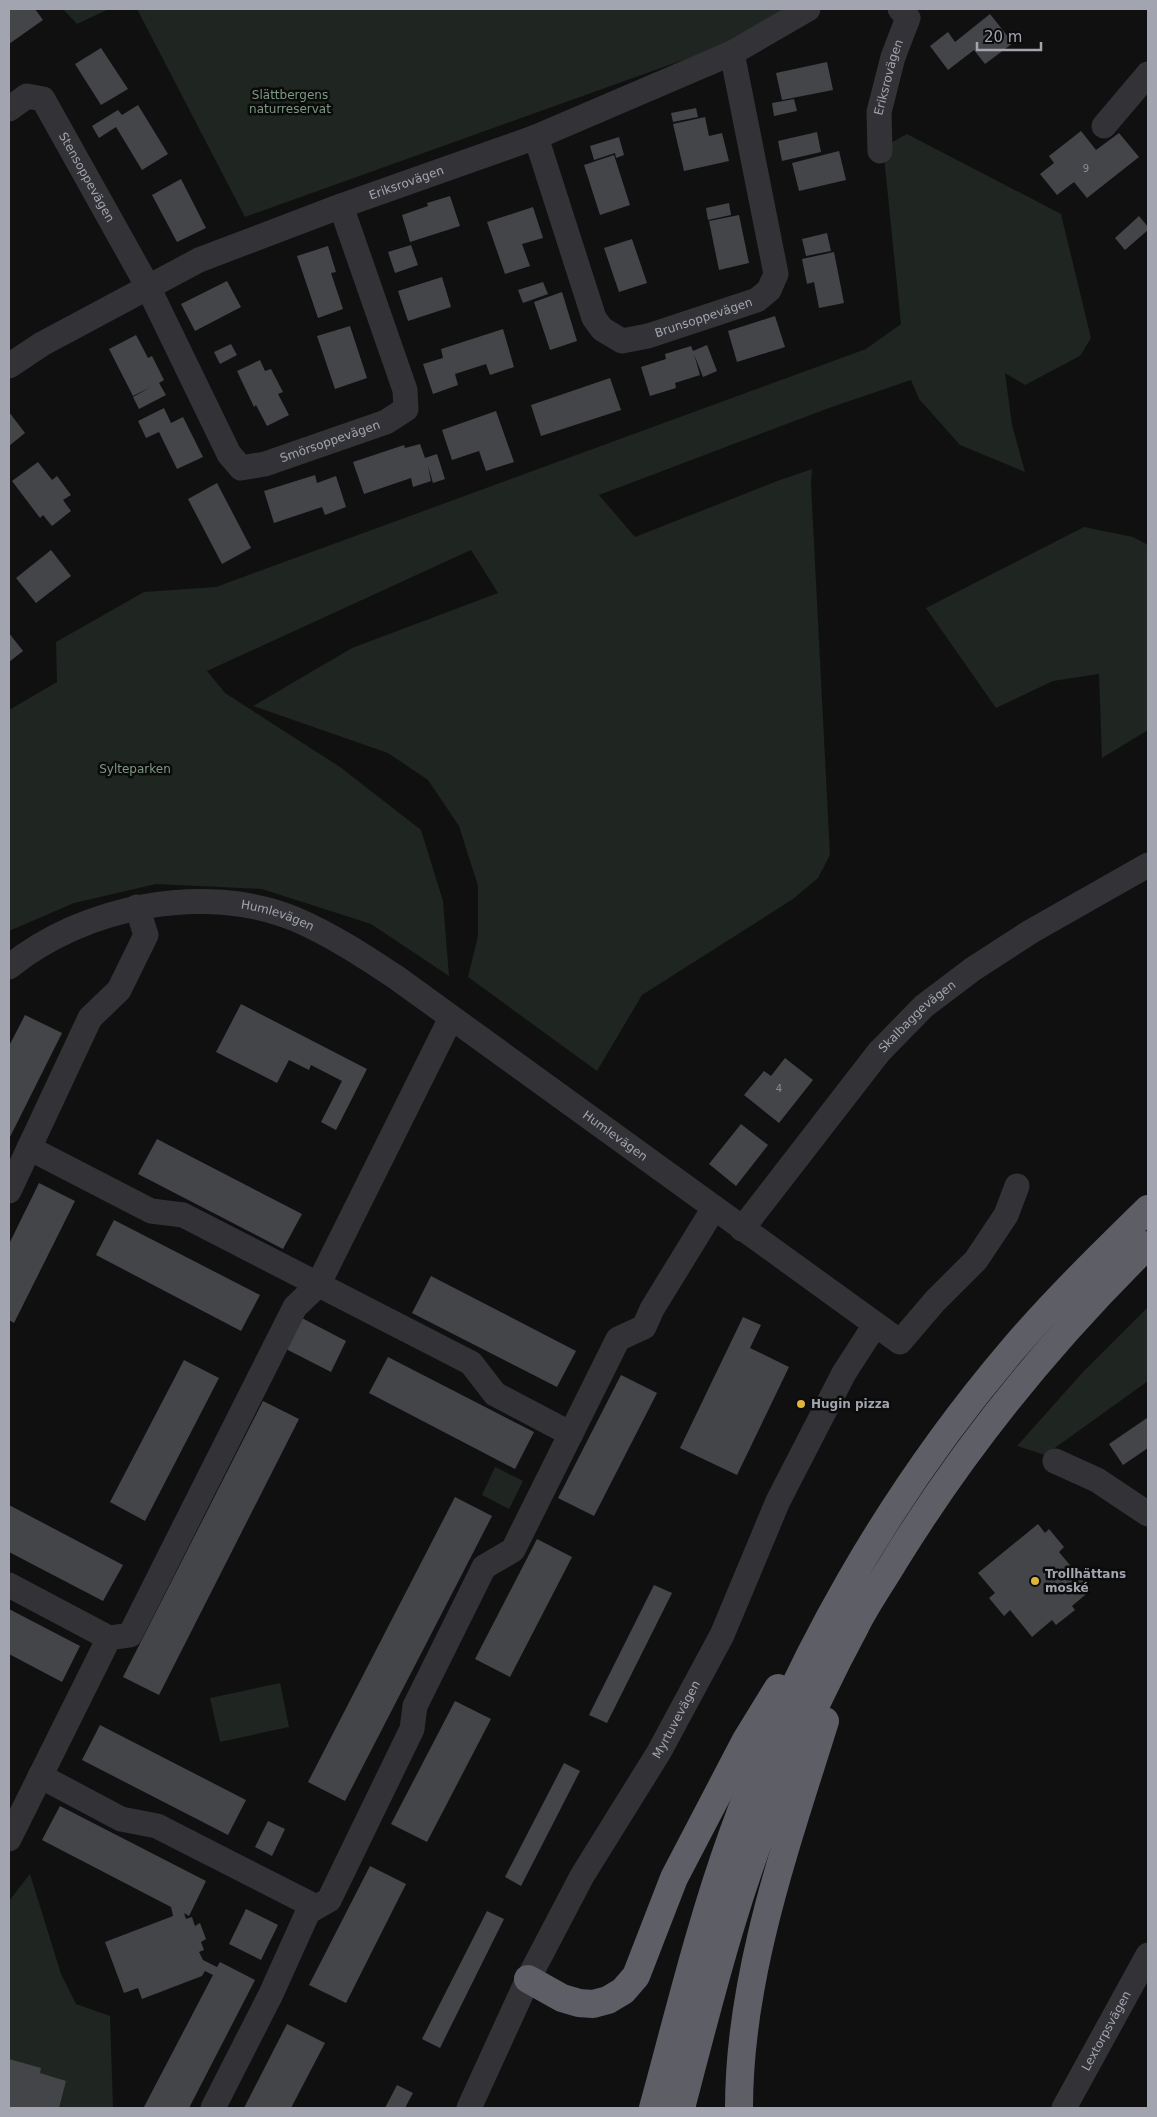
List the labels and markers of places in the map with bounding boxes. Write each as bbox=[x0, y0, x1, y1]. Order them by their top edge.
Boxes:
place label: Hugin pizza bbox=[811, 1397, 890, 1411]
marker: Hugin pizza bbox=[795, 1398, 807, 1410]
place label: Trollhättans moské bbox=[1045, 1567, 1126, 1595]
marker: Trollhättans moské bbox=[1029, 1575, 1041, 1587]

